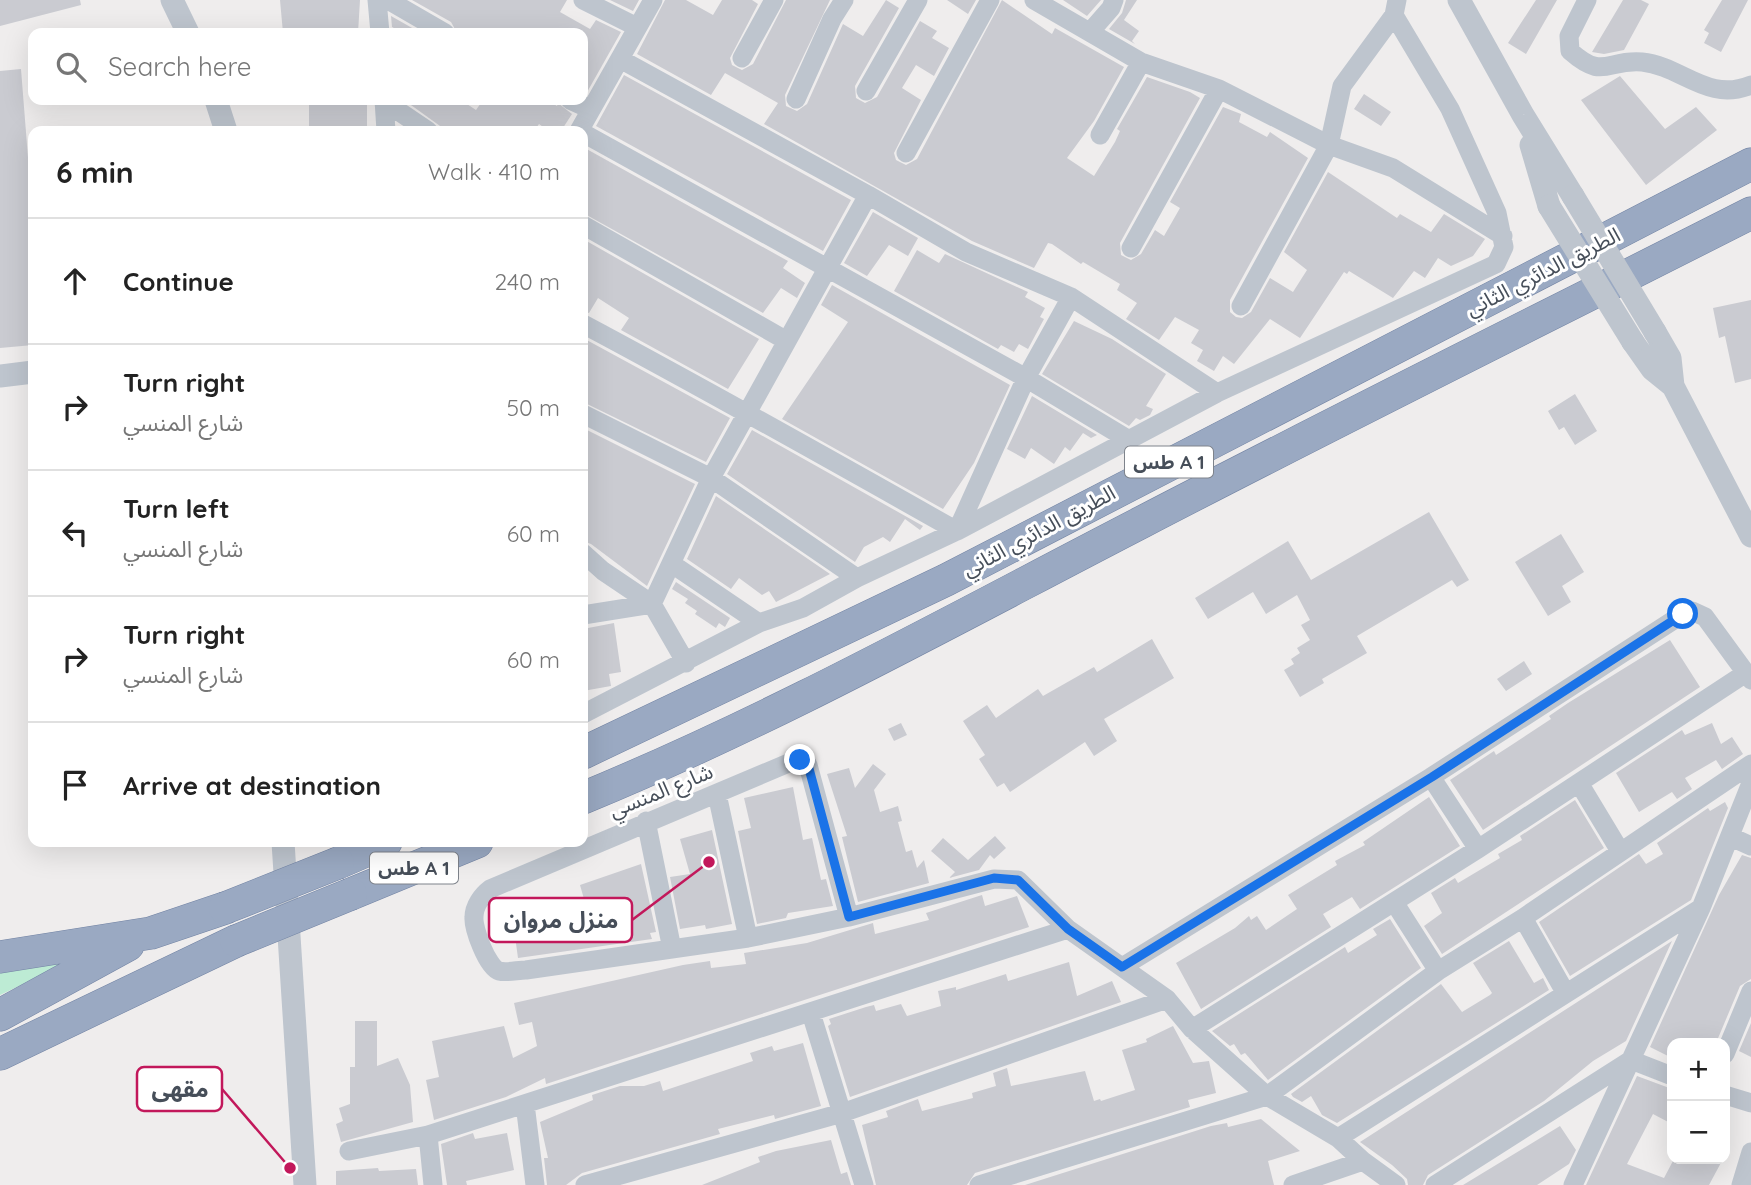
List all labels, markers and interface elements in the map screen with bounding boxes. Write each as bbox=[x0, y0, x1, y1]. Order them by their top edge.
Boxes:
search box bbox=[28, 28, 588, 105]
icon: search bbox=[52, 48, 90, 86]
text: Search here bbox=[108, 50, 252, 83]
text: 6 min bbox=[56, 153, 134, 191]
text: Walk · 410 m bbox=[428, 157, 560, 186]
street label: الطريق الدائري الثاني bbox=[1461, 221, 1626, 325]
icon: ahead bbox=[56, 262, 94, 300]
text: Continue bbox=[123, 265, 234, 298]
text: 240 m bbox=[495, 267, 560, 296]
text: Turn right bbox=[123, 366, 245, 399]
icon: right bbox=[56, 388, 94, 426]
text: 50 m bbox=[507, 393, 560, 422]
text: شارع المنسي bbox=[123, 408, 243, 437]
road number: طس A 1 bbox=[1125, 446, 1213, 477]
street label: الطريق الدائري الثاني bbox=[957, 479, 1121, 585]
text: Turn left bbox=[123, 492, 230, 525]
icon: left bbox=[56, 514, 94, 552]
text: 60 m bbox=[507, 519, 560, 548]
text: شارع المنسي bbox=[123, 534, 243, 563]
route start bbox=[1667, 598, 1698, 629]
text: Turn right bbox=[123, 618, 245, 651]
icon: right bbox=[56, 640, 94, 678]
text: 60 m bbox=[507, 645, 560, 674]
text: شارع المنسي bbox=[123, 660, 243, 689]
route end bbox=[784, 744, 815, 775]
street label: شارع المنسي bbox=[605, 757, 718, 826]
icon: arrive bbox=[56, 766, 94, 804]
text: Arrive at destination bbox=[123, 769, 381, 802]
road number: طس A 1 bbox=[370, 852, 458, 884]
callout: منزل مروان bbox=[489, 898, 632, 942]
text: منزل مروان bbox=[504, 905, 618, 934]
map controls bbox=[1667, 1038, 1730, 1164]
button: + bbox=[1667, 1038, 1730, 1101]
callout: مقهى bbox=[137, 1067, 222, 1111]
text: مقهى bbox=[151, 1074, 209, 1103]
button: − bbox=[1667, 1101, 1730, 1164]

